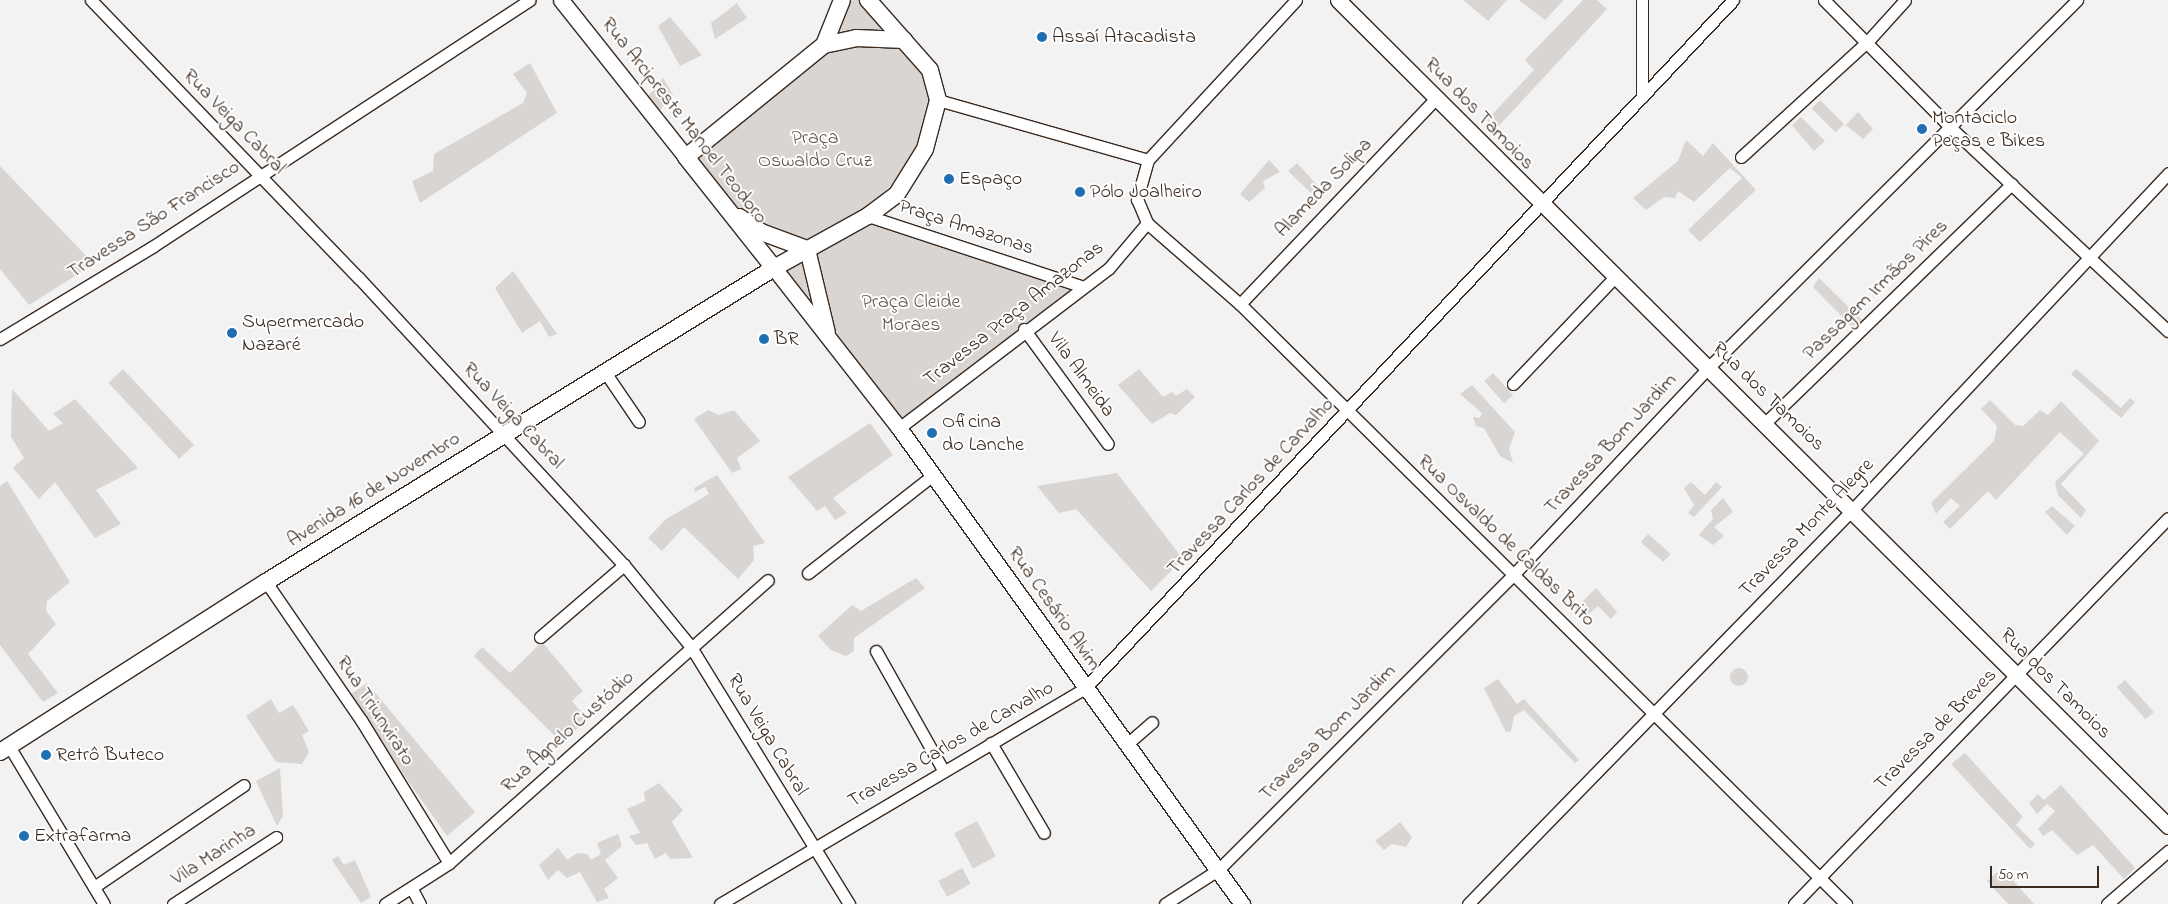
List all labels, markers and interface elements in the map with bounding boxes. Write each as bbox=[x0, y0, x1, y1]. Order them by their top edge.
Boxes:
street label: Rua Arcipreste Manoel Teodoro bbox=[596, 13, 772, 229]
place label: Assaí Atacadista bbox=[1052, 25, 1196, 49]
marker: Assaí Atacadista bbox=[1036, 31, 1048, 43]
street label: Rua dos Tamoios bbox=[1419, 53, 1539, 175]
street label: Rua Veiga Cabral bbox=[178, 64, 290, 180]
place label: Montaciclo Peças e Bikes bbox=[1932, 106, 2045, 153]
marker: Montaciclo Peças e Bikes bbox=[1916, 123, 1928, 135]
park label: Praça Oswaldo Cruz bbox=[758, 127, 872, 174]
street label: Alameda Solipa bbox=[1270, 133, 1378, 243]
street label: Travessa São Francisco bbox=[63, 155, 245, 285]
place label: Espaço bbox=[959, 167, 1022, 191]
marker: Espaço bbox=[943, 173, 955, 185]
place label: Pólo Joalheiro bbox=[1090, 180, 1202, 204]
marker: Pólo Joalheiro bbox=[1074, 186, 1086, 198]
street label: Praça Amazonas bbox=[896, 195, 1036, 261]
street label: Passagem Irmãos Pires bbox=[1799, 215, 1953, 365]
street label: Travessa Praça Amazonas bbox=[919, 236, 1109, 392]
park label: Praça Cleide Moraes bbox=[861, 291, 961, 338]
place label: Supermercado Nazaré bbox=[242, 310, 364, 357]
marker: Supermercado Nazaré bbox=[226, 327, 238, 339]
place label: BR bbox=[774, 327, 799, 351]
street label: Vila Almeida bbox=[1042, 328, 1120, 422]
marker: BR bbox=[758, 333, 770, 345]
street label: Rua dos Tamoios bbox=[1707, 337, 1829, 457]
street label: Rua Veiga Cabral bbox=[457, 357, 569, 475]
street label: Travessa Bom Jardim bbox=[1540, 369, 1682, 519]
street label: Travessa Carlos de Carvalho bbox=[1163, 393, 1339, 581]
place label: Oficina do Lanche bbox=[942, 410, 1024, 457]
street label: Avenida 16 de Novembro bbox=[283, 427, 465, 553]
marker: Oficina do Lanche bbox=[926, 427, 938, 439]
street label: Rua Osvaldo de Caldas Brito bbox=[1412, 450, 1600, 632]
street label: Travessa Monte Alegre bbox=[1735, 454, 1879, 602]
street label: Rua Cesário Alvim bbox=[1002, 542, 1106, 676]
street label: Rua dos Tamoios bbox=[1994, 623, 2116, 745]
street label: Rua Triunvirato bbox=[331, 652, 419, 770]
street label: Travessa Bom Jardim bbox=[1255, 660, 1401, 806]
street label: Travessa de Breves bbox=[1870, 664, 2002, 796]
street label: Rua Âgnelo Custódio bbox=[496, 666, 640, 798]
street label: Rua Veiga Cabral bbox=[721, 670, 813, 800]
street label: Travessa Carlos de Carvalho bbox=[844, 676, 1058, 814]
place label: Retrô Buteco bbox=[56, 743, 164, 767]
marker: Retrô Buteco bbox=[40, 749, 52, 761]
street label: Vila Marinha bbox=[167, 819, 261, 891]
place label: Extrafarma bbox=[34, 824, 131, 848]
marker: Extrafarma bbox=[18, 830, 30, 842]
scale bar bbox=[1993, 856, 2102, 888]
text: 50 m bbox=[1998, 864, 2028, 886]

